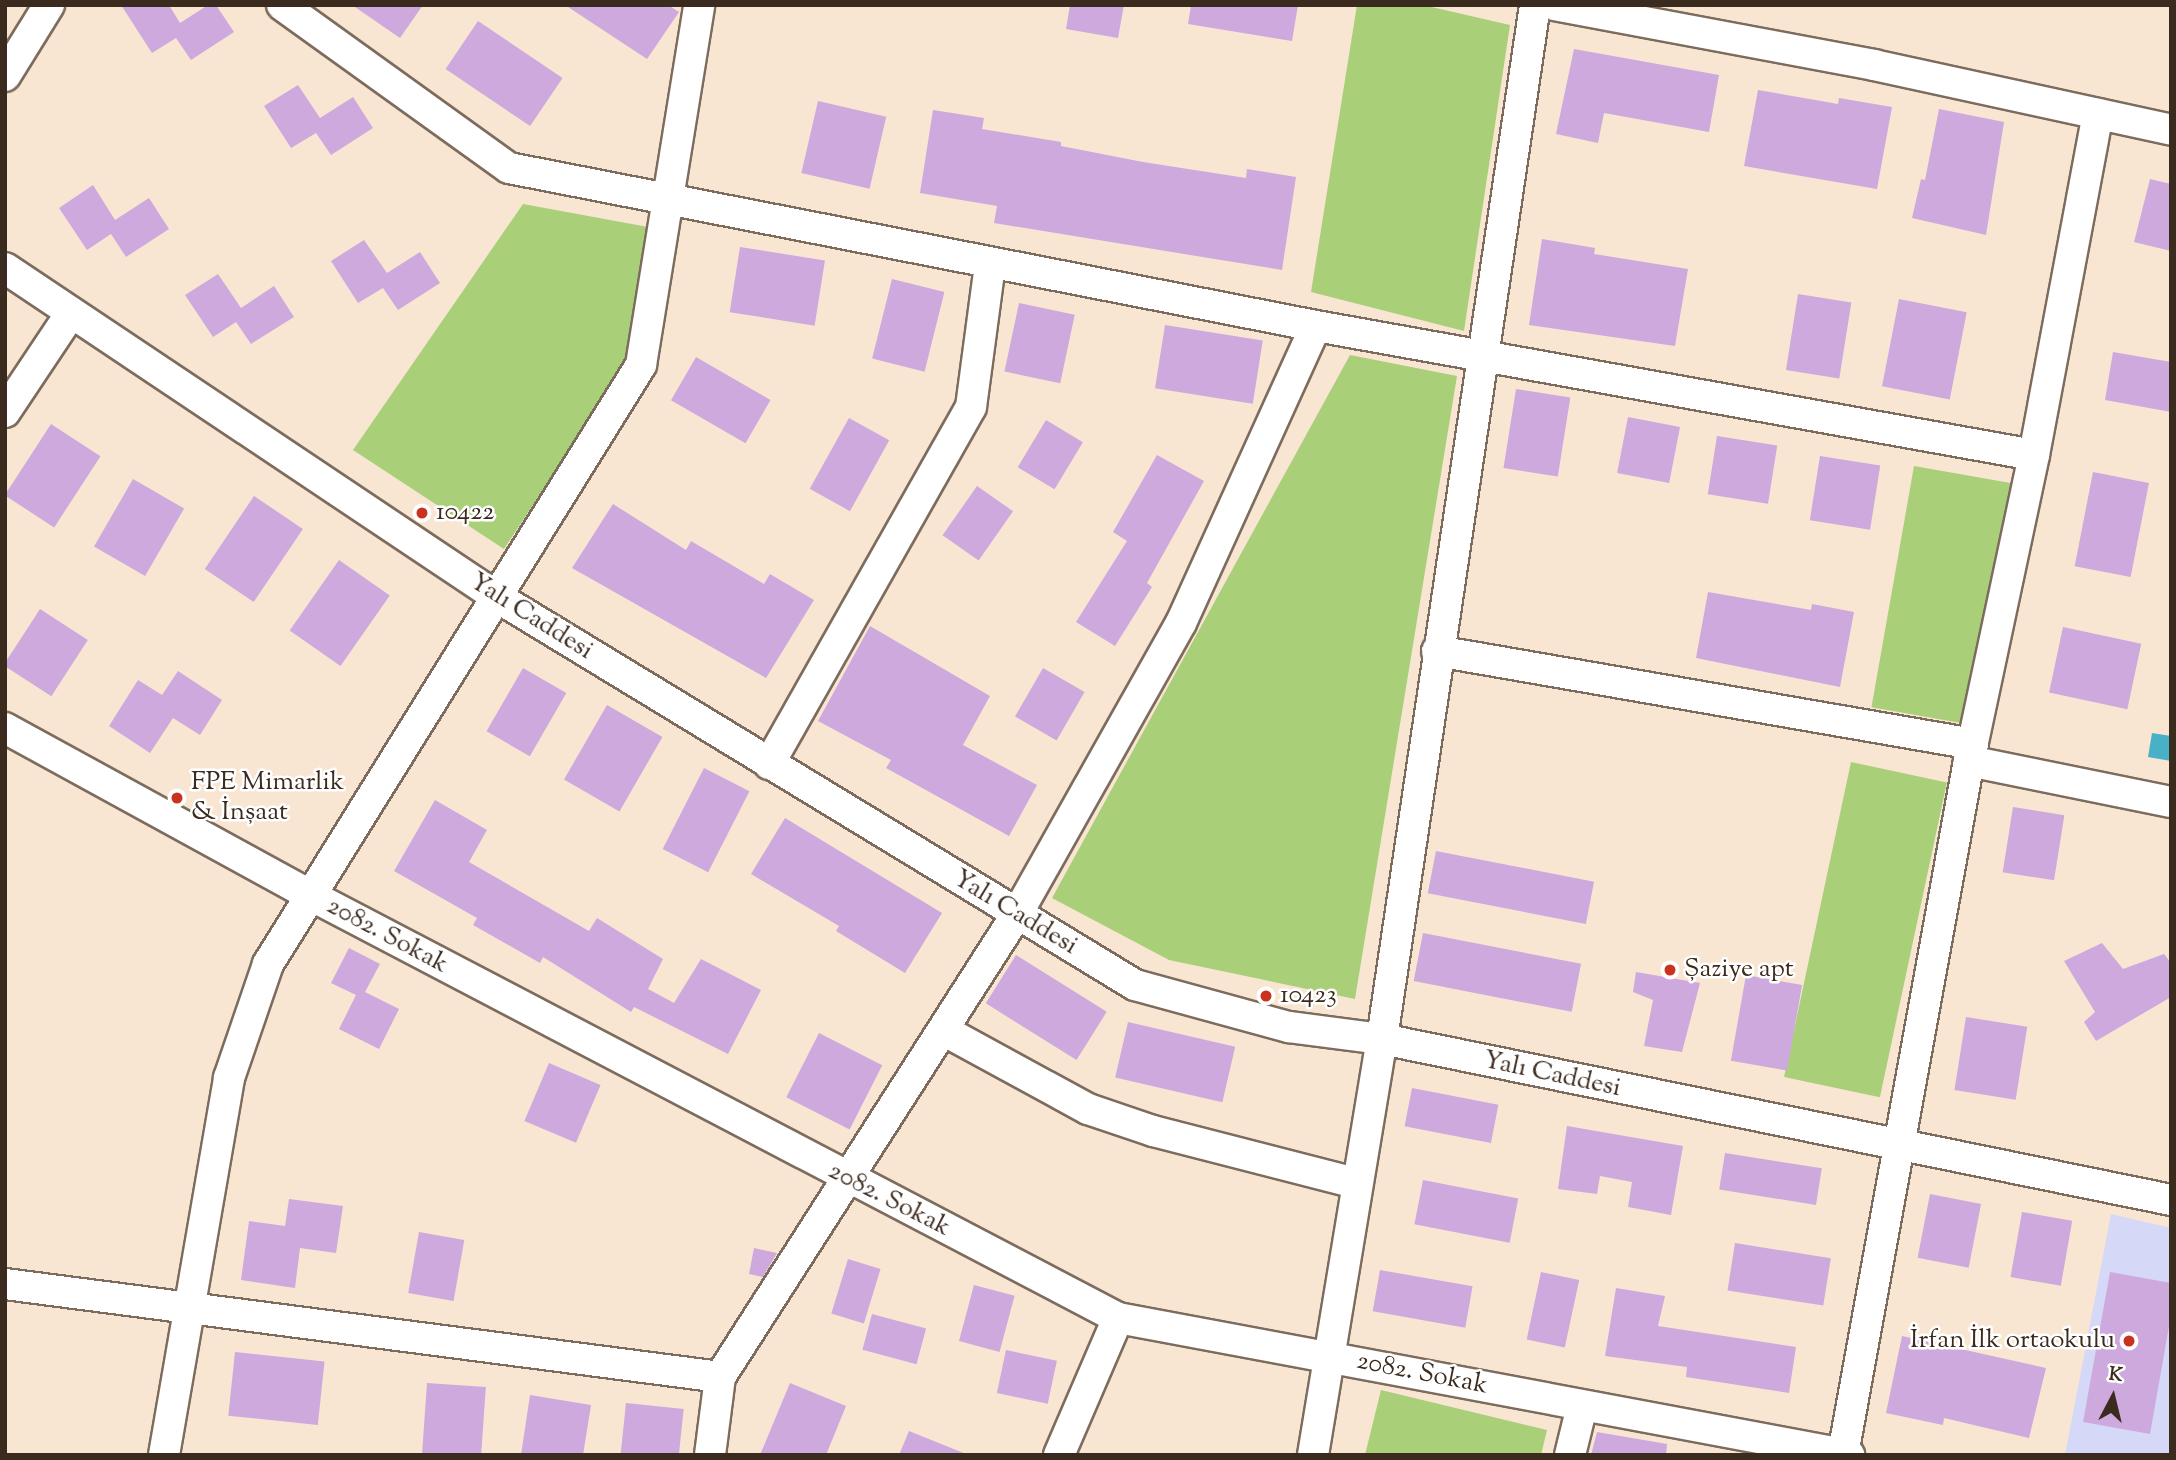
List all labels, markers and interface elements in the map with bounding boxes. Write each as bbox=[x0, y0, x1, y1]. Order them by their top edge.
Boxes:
place label: 10422 bbox=[436, 497, 494, 529]
marker: 10422 bbox=[414, 505, 430, 521]
street label: Yalı Caddesi bbox=[463, 567, 599, 667]
place label: FPE Mimarlik & İnşaat bbox=[191, 767, 344, 828]
marker: FPE Mimarlik & İnşaat bbox=[169, 790, 185, 806]
street label: Yalı Caddesi bbox=[947, 864, 1083, 962]
street label: 2082. Sokak bbox=[321, 891, 453, 981]
place label: Şaziye apt bbox=[1684, 954, 1794, 986]
marker: Şaziye apt bbox=[1662, 962, 1678, 978]
place label: 10423 bbox=[1280, 980, 1337, 1012]
marker: 10423 bbox=[1258, 988, 1274, 1004]
street label: Yalı Caddesi bbox=[1480, 1045, 1624, 1105]
street label: 2082. Sokak bbox=[823, 1156, 955, 1244]
place label: İrfan İlk ortaokulu bbox=[1910, 1325, 2115, 1357]
marker: İrfan İlk ortaokulu bbox=[2121, 1333, 2137, 1349]
street label: 2082. Sokak bbox=[1354, 1346, 1490, 1402]
text: K bbox=[2107, 1361, 2124, 1390]
north arrow bbox=[2078, 1362, 2148, 1432]

